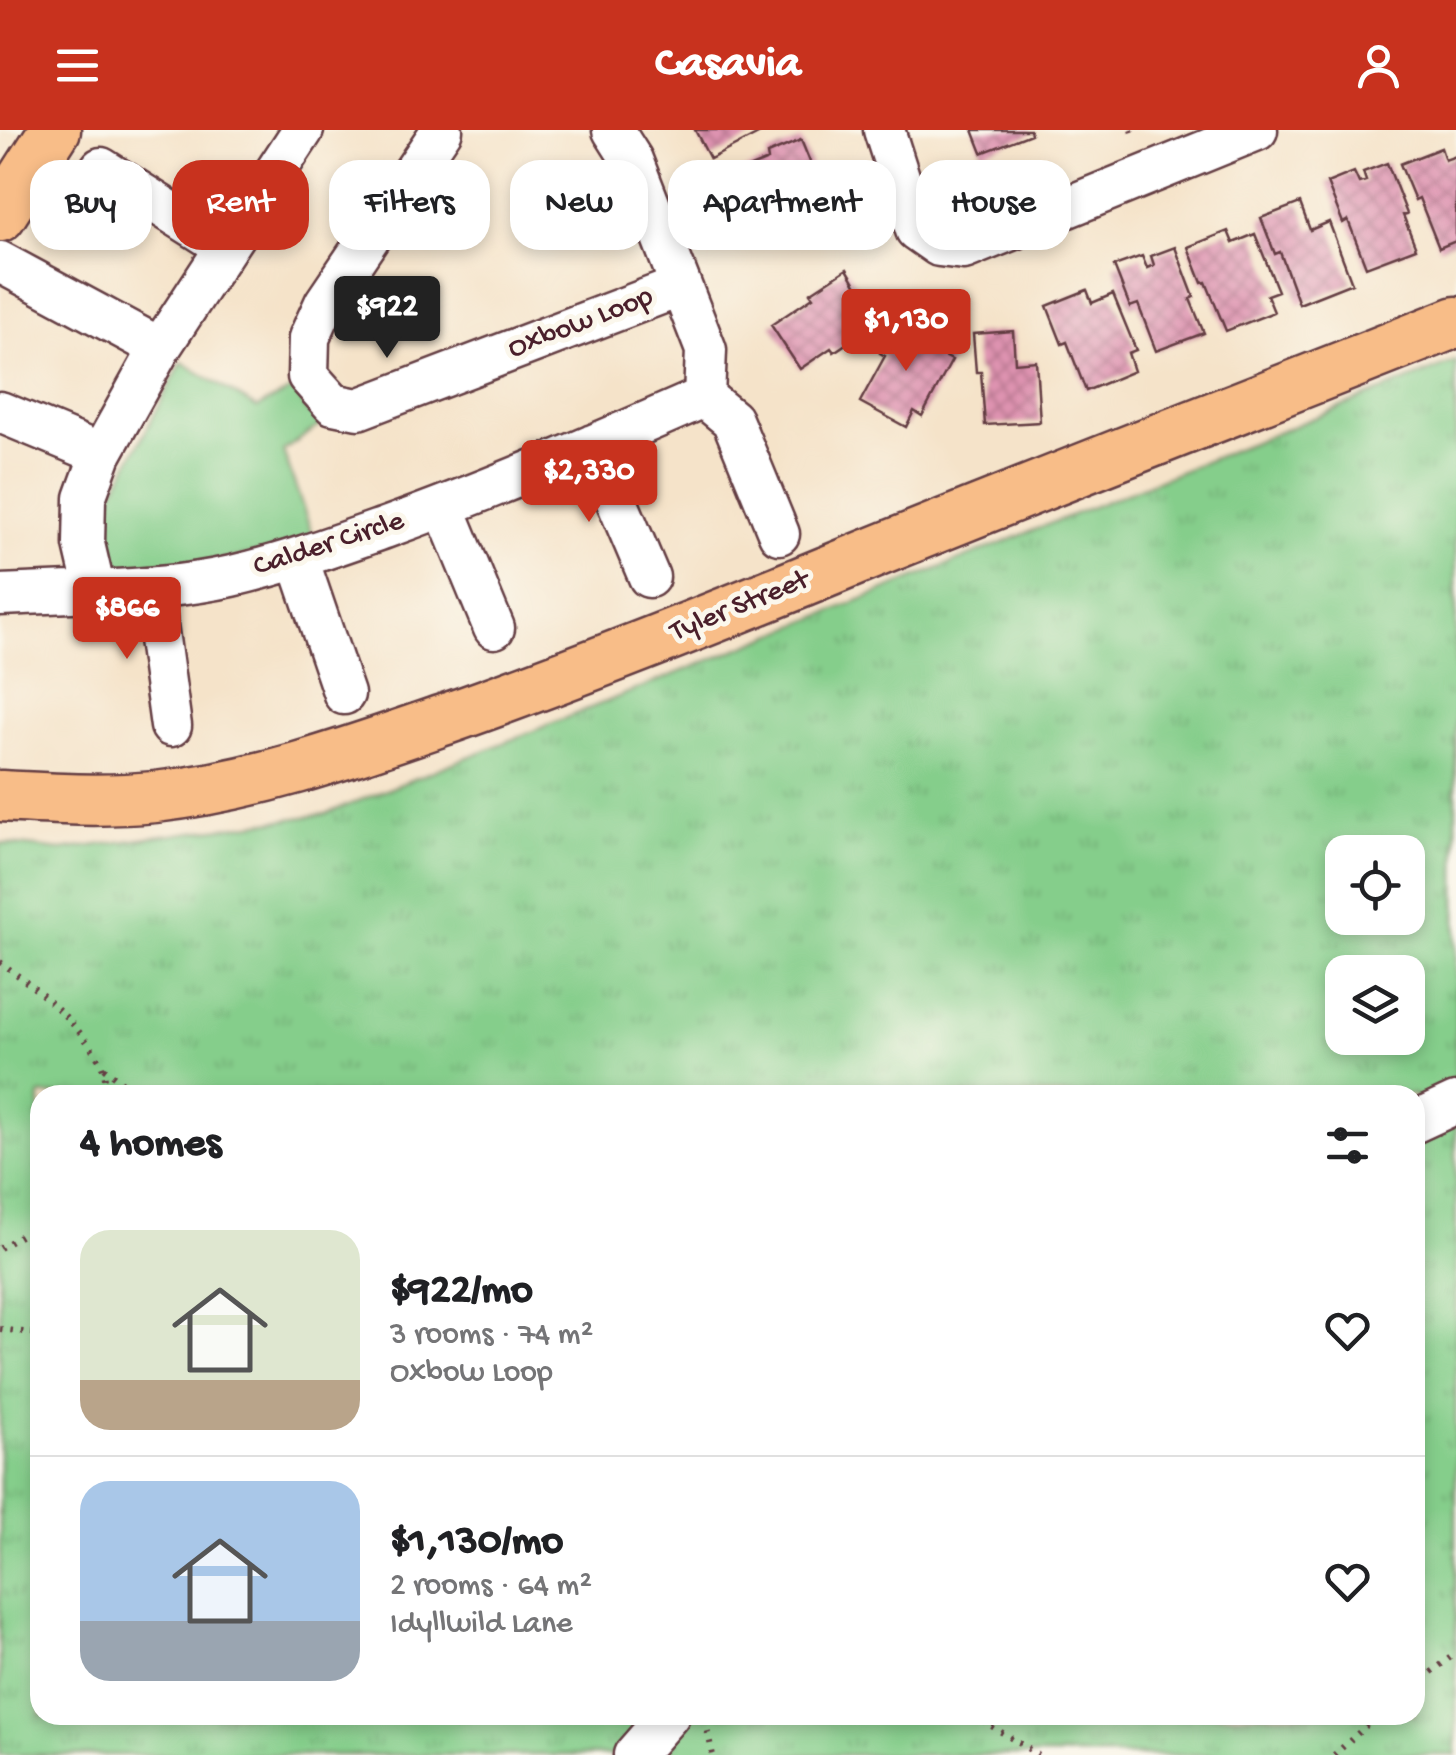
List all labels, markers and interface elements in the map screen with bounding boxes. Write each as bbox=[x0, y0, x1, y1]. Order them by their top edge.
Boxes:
icon: menu bbox=[50, 38, 105, 93]
icon: person bbox=[1351, 38, 1406, 93]
text: Casavia bbox=[655, 39, 801, 92]
chip: Buy bbox=[30, 160, 152, 250]
chip: Rent bbox=[172, 160, 309, 250]
chip: Filters bbox=[329, 160, 490, 250]
chip: New bbox=[510, 160, 648, 250]
chip: Apartment bbox=[668, 160, 896, 250]
chip: House bbox=[916, 160, 1071, 250]
pin: $922 bbox=[328, 276, 446, 361]
street label: Oxbow Loop bbox=[504, 280, 659, 368]
text: $922 bbox=[356, 289, 418, 327]
pin: $1,130 bbox=[825, 289, 987, 374]
text: $1,130 bbox=[863, 302, 949, 340]
pin: $2,330 bbox=[508, 440, 670, 525]
text: $2,330 bbox=[543, 453, 635, 491]
street label: Calder Circle bbox=[249, 504, 409, 586]
street label: Tyler Street bbox=[664, 562, 817, 651]
pin: $866 bbox=[68, 577, 186, 662]
text: $866 bbox=[95, 590, 159, 628]
map controls bbox=[1325, 835, 1425, 1055]
button: locate bbox=[1325, 835, 1425, 935]
button: layers bbox=[1325, 955, 1425, 1055]
icon: filters bbox=[1320, 1118, 1375, 1173]
text: 4 homes bbox=[80, 1121, 221, 1170]
text: $922/mo bbox=[390, 1268, 533, 1317]
icon: home bbox=[160, 1270, 280, 1390]
icon: heart bbox=[1320, 1303, 1375, 1358]
text: 3 rooms · 74 m² bbox=[390, 1317, 593, 1355]
text: Oxbow Loop bbox=[390, 1355, 553, 1393]
text: $1,130/mo bbox=[390, 1519, 563, 1568]
icon: home bbox=[160, 1521, 280, 1641]
icon: heart bbox=[1320, 1554, 1375, 1609]
text: 2 rooms · 64 m² bbox=[390, 1568, 592, 1606]
text: Idyllwild Lane bbox=[390, 1606, 573, 1644]

